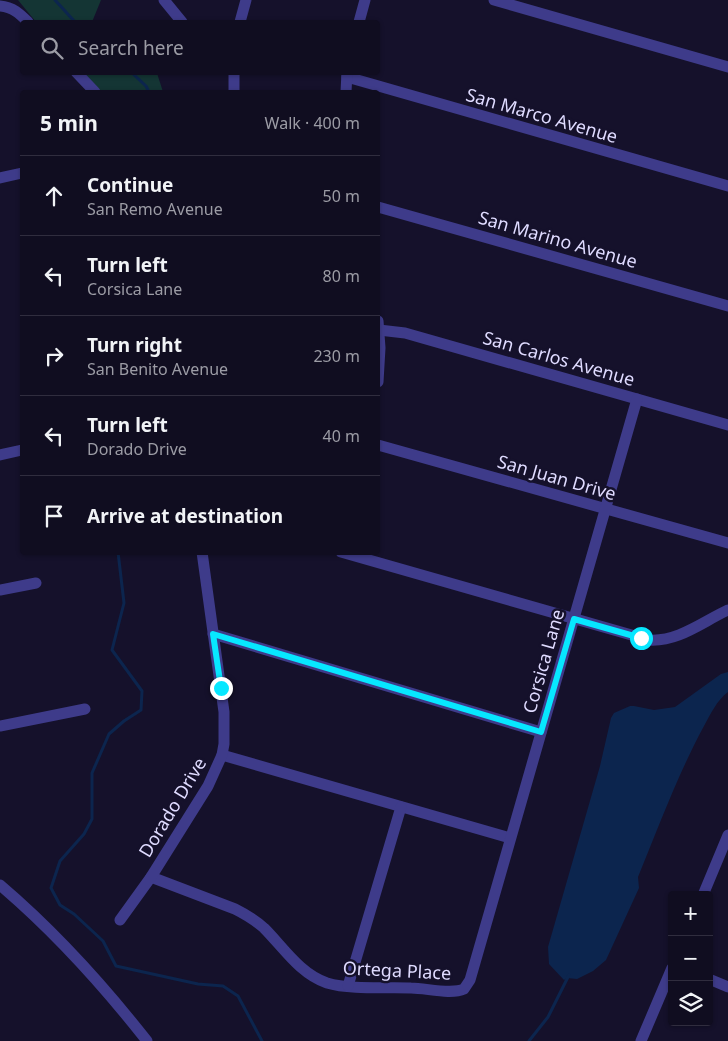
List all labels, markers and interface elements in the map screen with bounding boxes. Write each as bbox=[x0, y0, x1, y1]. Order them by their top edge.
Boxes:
search box bbox=[20, 20, 380, 75]
icon: search bbox=[38, 34, 66, 62]
text: Search here bbox=[78, 35, 184, 61]
street label: San Marco Avenue bbox=[463, 82, 621, 148]
text: 5 min bbox=[40, 109, 98, 137]
text: Walk · 400 m bbox=[265, 112, 360, 134]
text: Continue bbox=[87, 172, 173, 198]
icon: ahead bbox=[40, 182, 68, 210]
text: 50 m bbox=[323, 185, 360, 207]
text: San Remo Avenue bbox=[87, 198, 223, 220]
street label: San Marino Avenue bbox=[476, 205, 640, 273]
text: Turn left bbox=[87, 252, 168, 278]
icon: left bbox=[40, 262, 68, 290]
text: 80 m bbox=[323, 265, 360, 287]
text: Corsica Lane bbox=[87, 278, 182, 300]
street label: San Carlos Avenue bbox=[480, 325, 638, 391]
text: Turn right bbox=[87, 332, 182, 358]
icon: right bbox=[40, 342, 68, 370]
text: 230 m bbox=[313, 345, 360, 367]
text: San Benito Avenue bbox=[87, 358, 228, 380]
text: Turn left bbox=[87, 412, 168, 438]
icon: left bbox=[40, 422, 68, 450]
text: 40 m bbox=[323, 425, 360, 447]
text: Dorado Drive bbox=[87, 438, 187, 460]
street label: San Juan Drive bbox=[495, 449, 619, 505]
icon: arrive bbox=[40, 502, 68, 530]
text: Arrive at destination bbox=[87, 503, 283, 529]
street label: Corsica Lane bbox=[517, 606, 569, 716]
route start bbox=[630, 627, 653, 650]
route end bbox=[210, 677, 233, 700]
street label: Dorado Drive bbox=[133, 753, 211, 861]
map controls bbox=[668, 891, 713, 1026]
button: + bbox=[668, 891, 713, 936]
button: − bbox=[668, 936, 713, 981]
street label: Ortega Place bbox=[342, 955, 452, 985]
button: layers bbox=[668, 981, 713, 1026]

